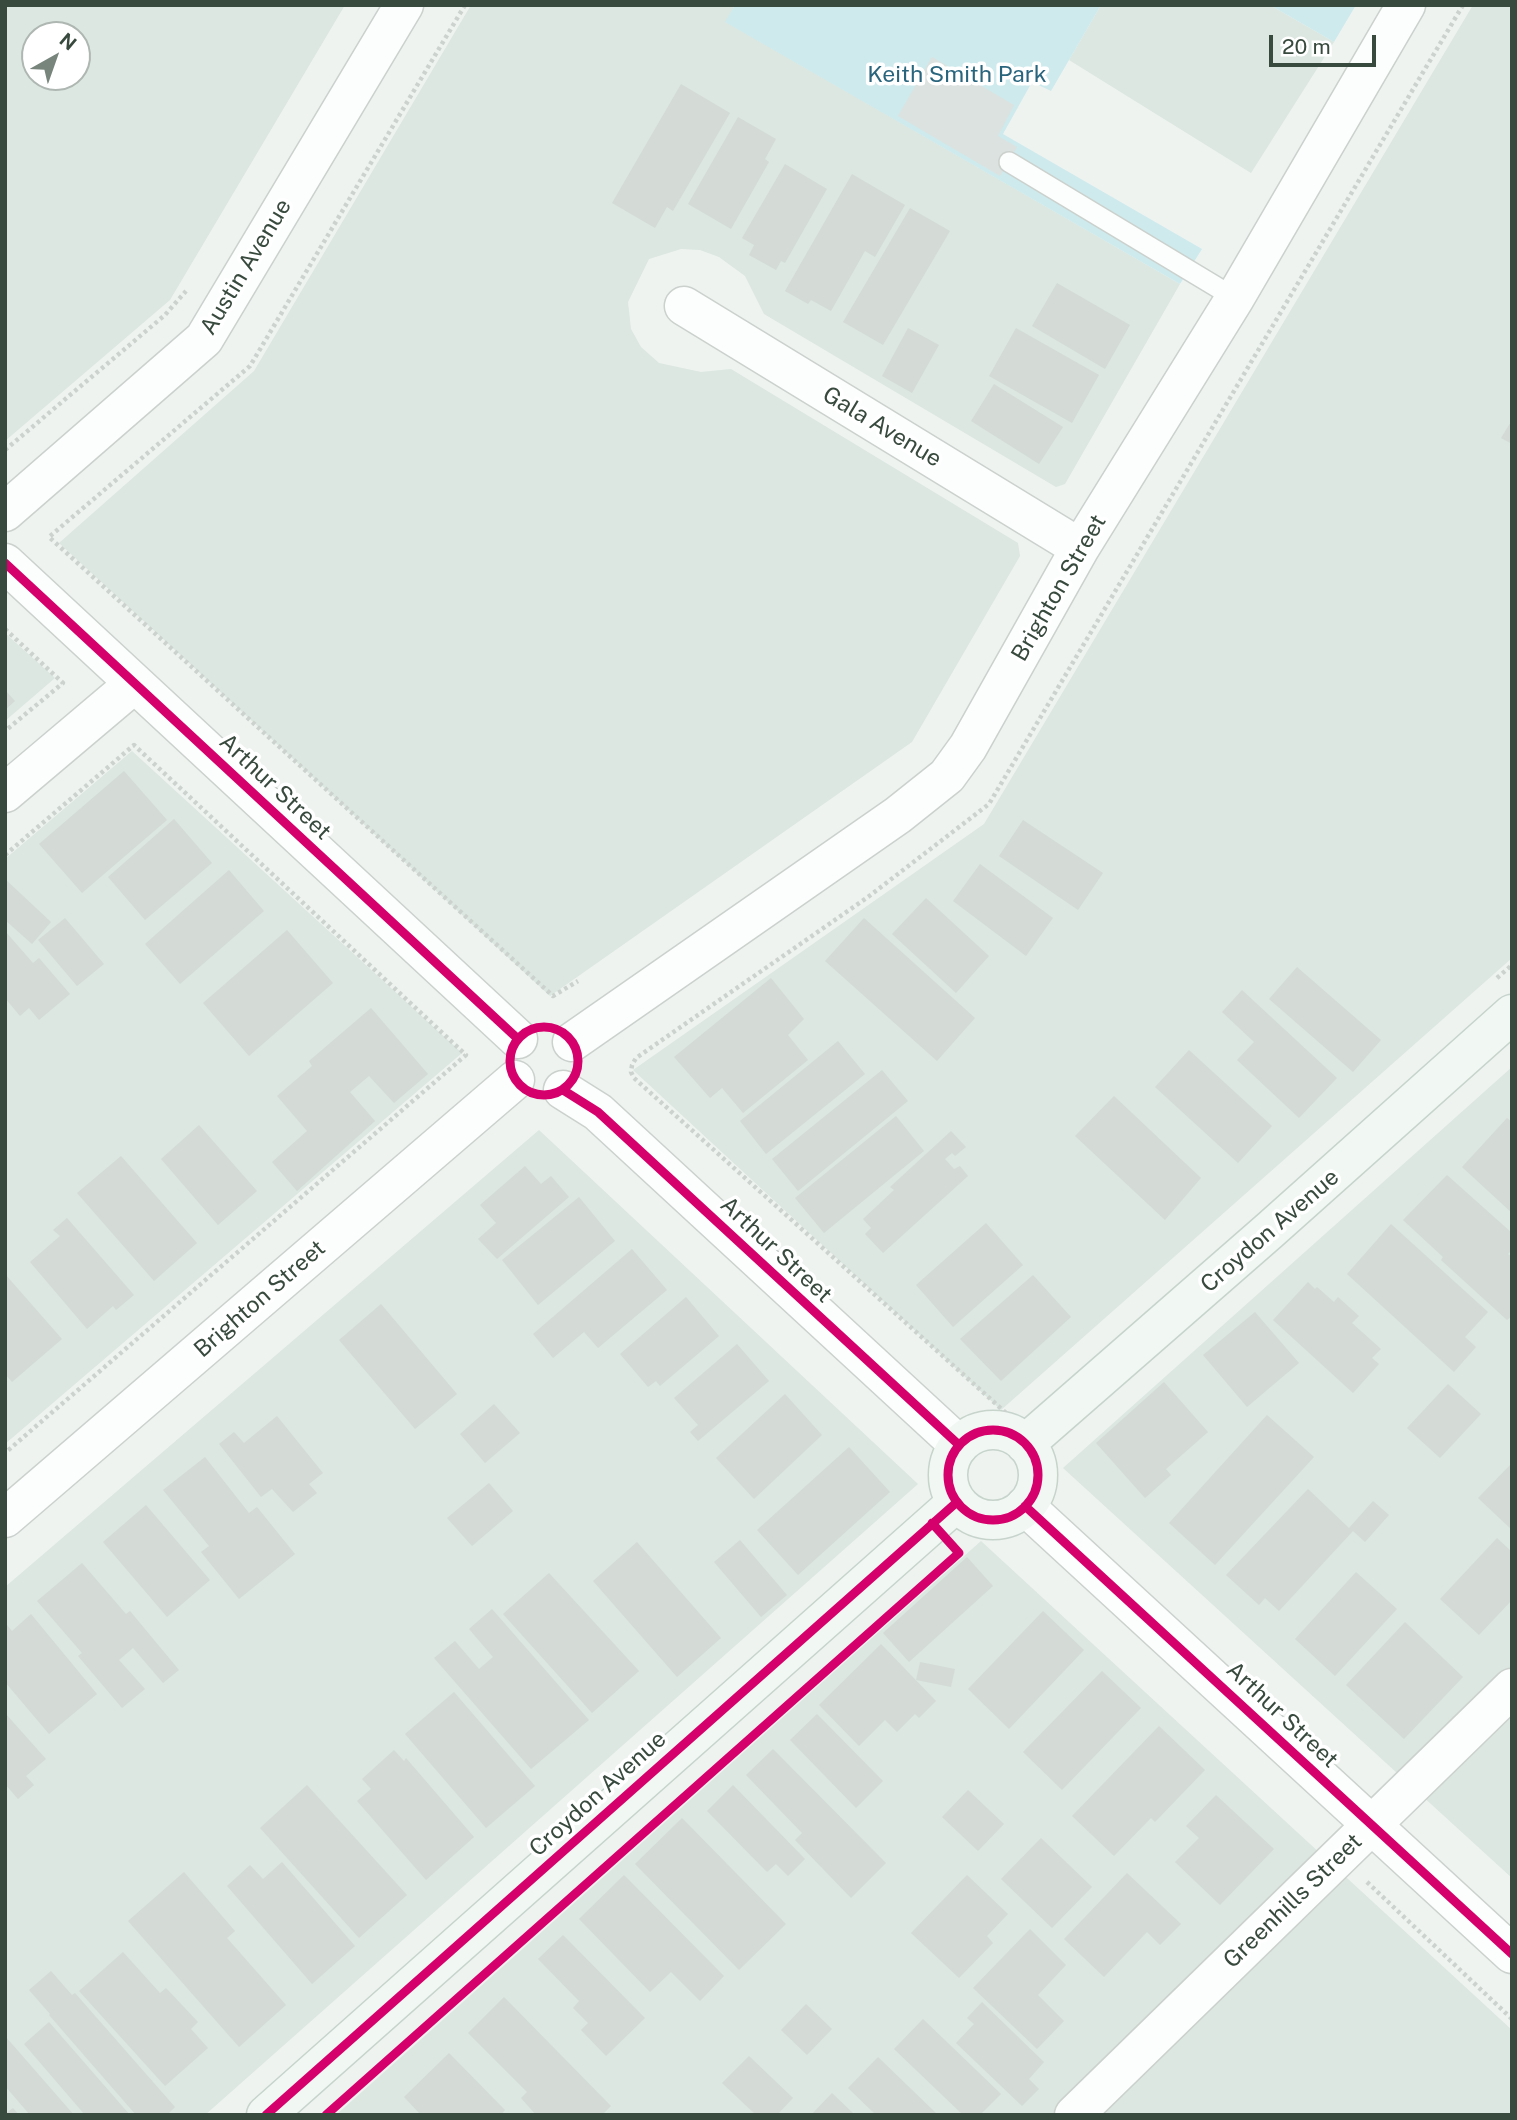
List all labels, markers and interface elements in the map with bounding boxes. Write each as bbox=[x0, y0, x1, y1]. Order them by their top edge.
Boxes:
north arrow bbox=[21, 21, 91, 91]
scale bar bbox=[1272, 21, 1379, 65]
text: N bbox=[55, 28, 81, 55]
text: 20 m bbox=[1282, 34, 1331, 59]
park label: Keith Smith Park bbox=[867, 61, 1047, 89]
street label: Austin Avenue bbox=[195, 194, 297, 340]
street label: Gala Avenue bbox=[818, 381, 946, 473]
street label: Brighton Street bbox=[1006, 510, 1112, 666]
street label: Arthur Street bbox=[213, 728, 337, 846]
street label: Croydon Avenue bbox=[1195, 1163, 1345, 1299]
street label: Arthur Street bbox=[714, 1191, 838, 1309]
street label: Brighton Street bbox=[189, 1235, 331, 1363]
street label: Arthur Street bbox=[1220, 1656, 1344, 1774]
street label: Croydon Avenue bbox=[524, 1725, 672, 1863]
street label: Greenhills Street bbox=[1218, 1828, 1368, 1974]

